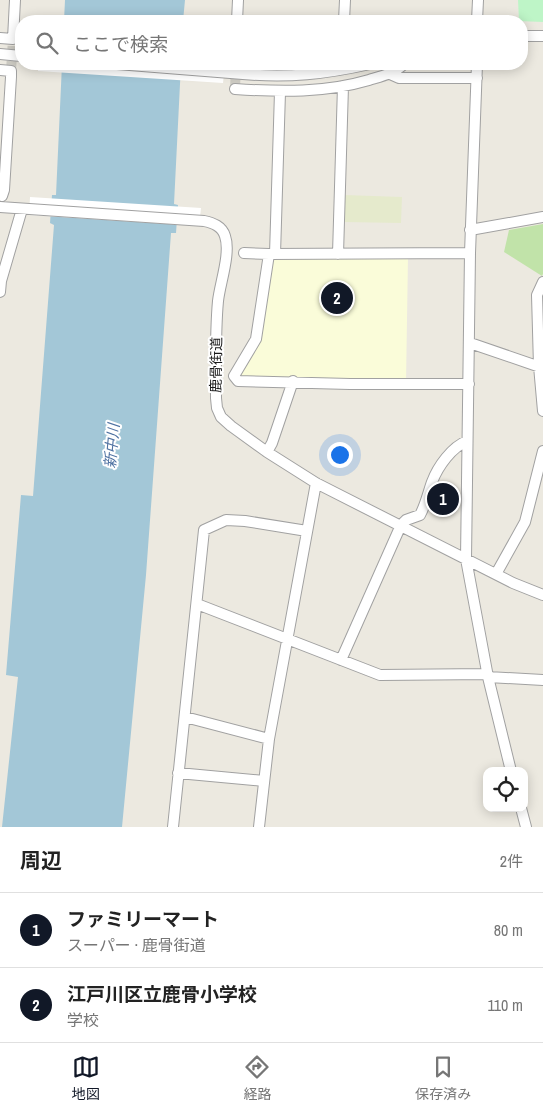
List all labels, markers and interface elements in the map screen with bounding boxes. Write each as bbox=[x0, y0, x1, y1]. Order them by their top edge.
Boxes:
search box bbox=[15, 15, 528, 70]
icon: search bbox=[33, 29, 61, 57]
text: ここで検索 bbox=[73, 31, 168, 57]
pin: 2 bbox=[321, 279, 353, 317]
street label: 鹿骨街道 bbox=[207, 337, 225, 393]
water label: 新中川 bbox=[99, 421, 124, 469]
your location bbox=[327, 442, 353, 468]
pin: 1 bbox=[427, 480, 459, 518]
map controls bbox=[483, 767, 528, 812]
button: locate bbox=[483, 767, 528, 812]
text: 周辺 bbox=[20, 846, 62, 875]
text: 2件 bbox=[500, 850, 523, 872]
text: ファミリーマート bbox=[67, 906, 219, 932]
text: 1 bbox=[32, 919, 40, 941]
text: 80 m bbox=[494, 919, 523, 941]
text: スーパー · 鹿骨街道 bbox=[67, 934, 206, 956]
text: 江戸川区立鹿骨小学校 bbox=[67, 981, 257, 1007]
text: 2 bbox=[32, 994, 40, 1016]
text: 110 m bbox=[487, 994, 523, 1016]
text: 学校 bbox=[67, 1009, 99, 1031]
tab: 地図 bbox=[72, 1053, 100, 1103]
tab: 経路 bbox=[243, 1053, 271, 1103]
tab: 保存済み bbox=[415, 1053, 471, 1103]

